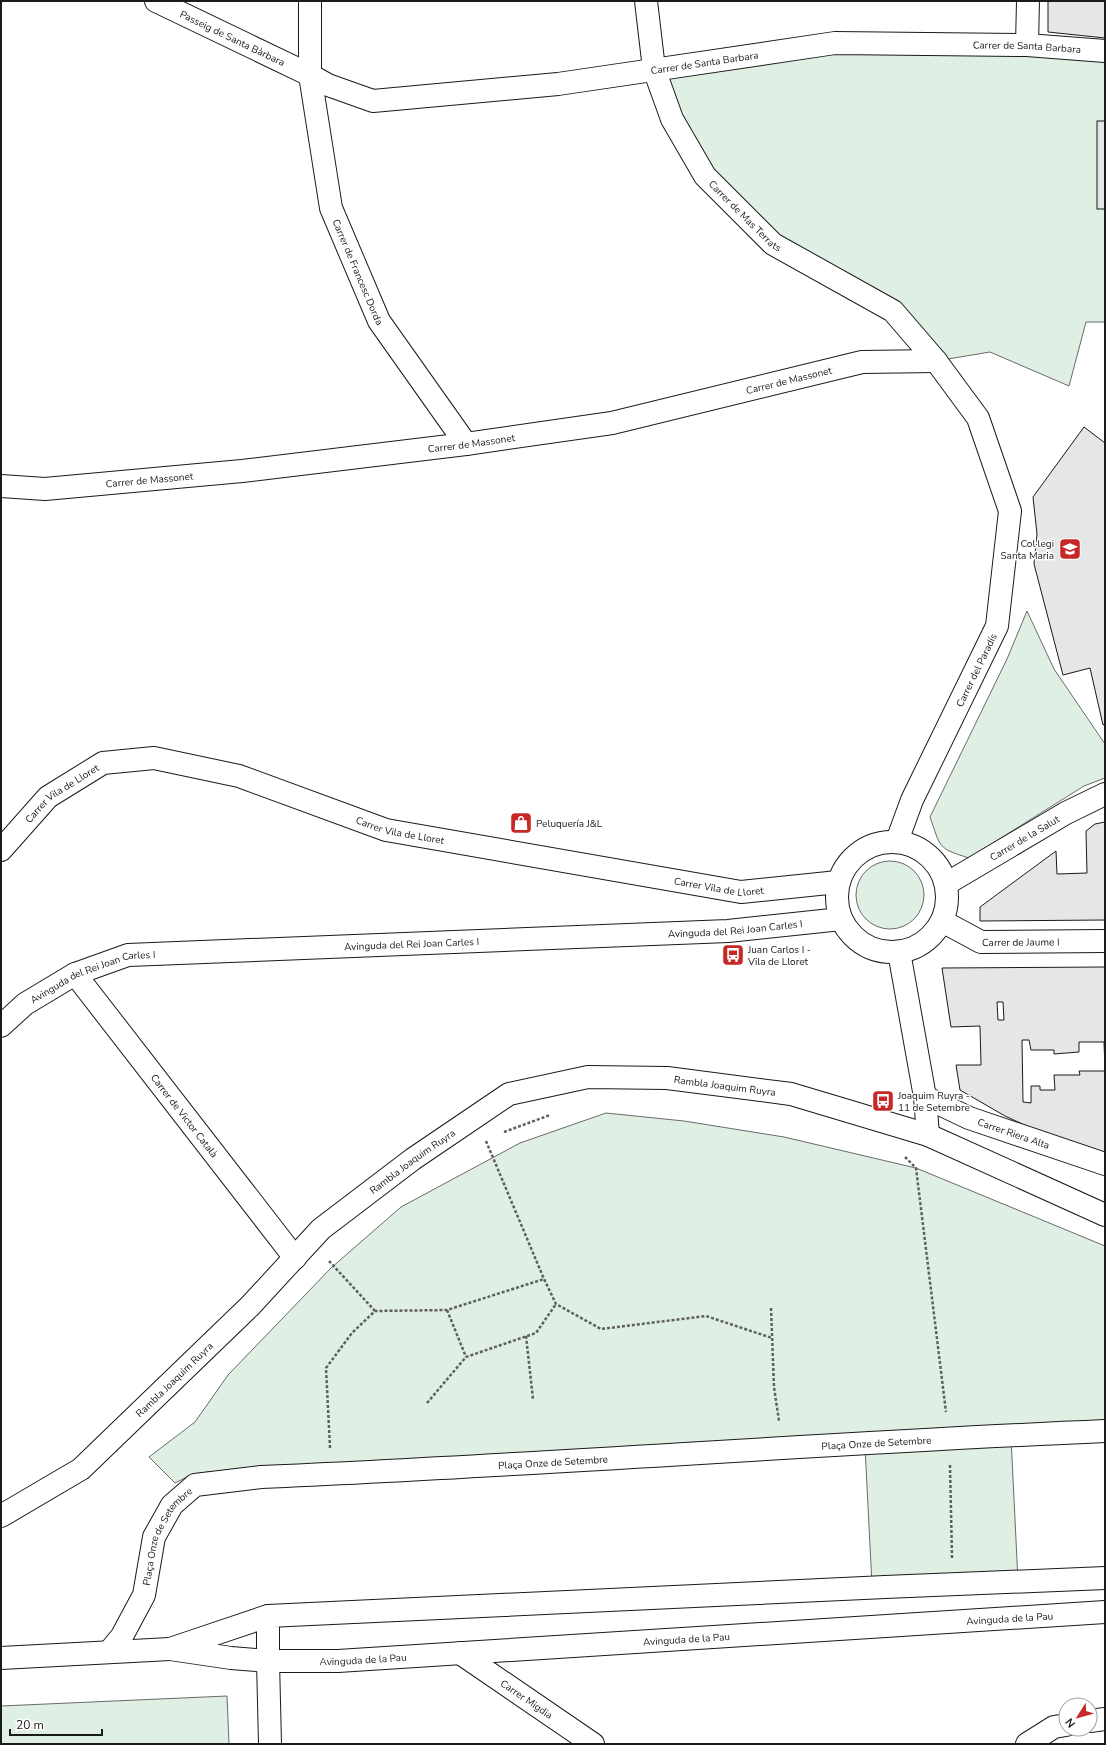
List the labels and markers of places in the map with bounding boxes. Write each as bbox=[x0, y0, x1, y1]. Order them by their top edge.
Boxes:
school or university icon: Col·legi Santa Maria bbox=[1057, 536, 1083, 562]
place label: Col·legi Santa Maria bbox=[1000, 537, 1054, 563]
shop icon: Peluquería J&L bbox=[508, 810, 534, 836]
place label: Peluquería J&L bbox=[536, 817, 603, 831]
bus stop icon: Juan Carlos I - Vila de Lloret bbox=[720, 942, 746, 968]
place label: Juan Carlos I - Vila de Lloret bbox=[747, 943, 811, 969]
bus stop icon: Joaquim Ruyra - 11 de Setembre bbox=[870, 1088, 896, 1114]
place label: Joaquim Ruyra - 11 de Setembre bbox=[897, 1089, 970, 1115]

